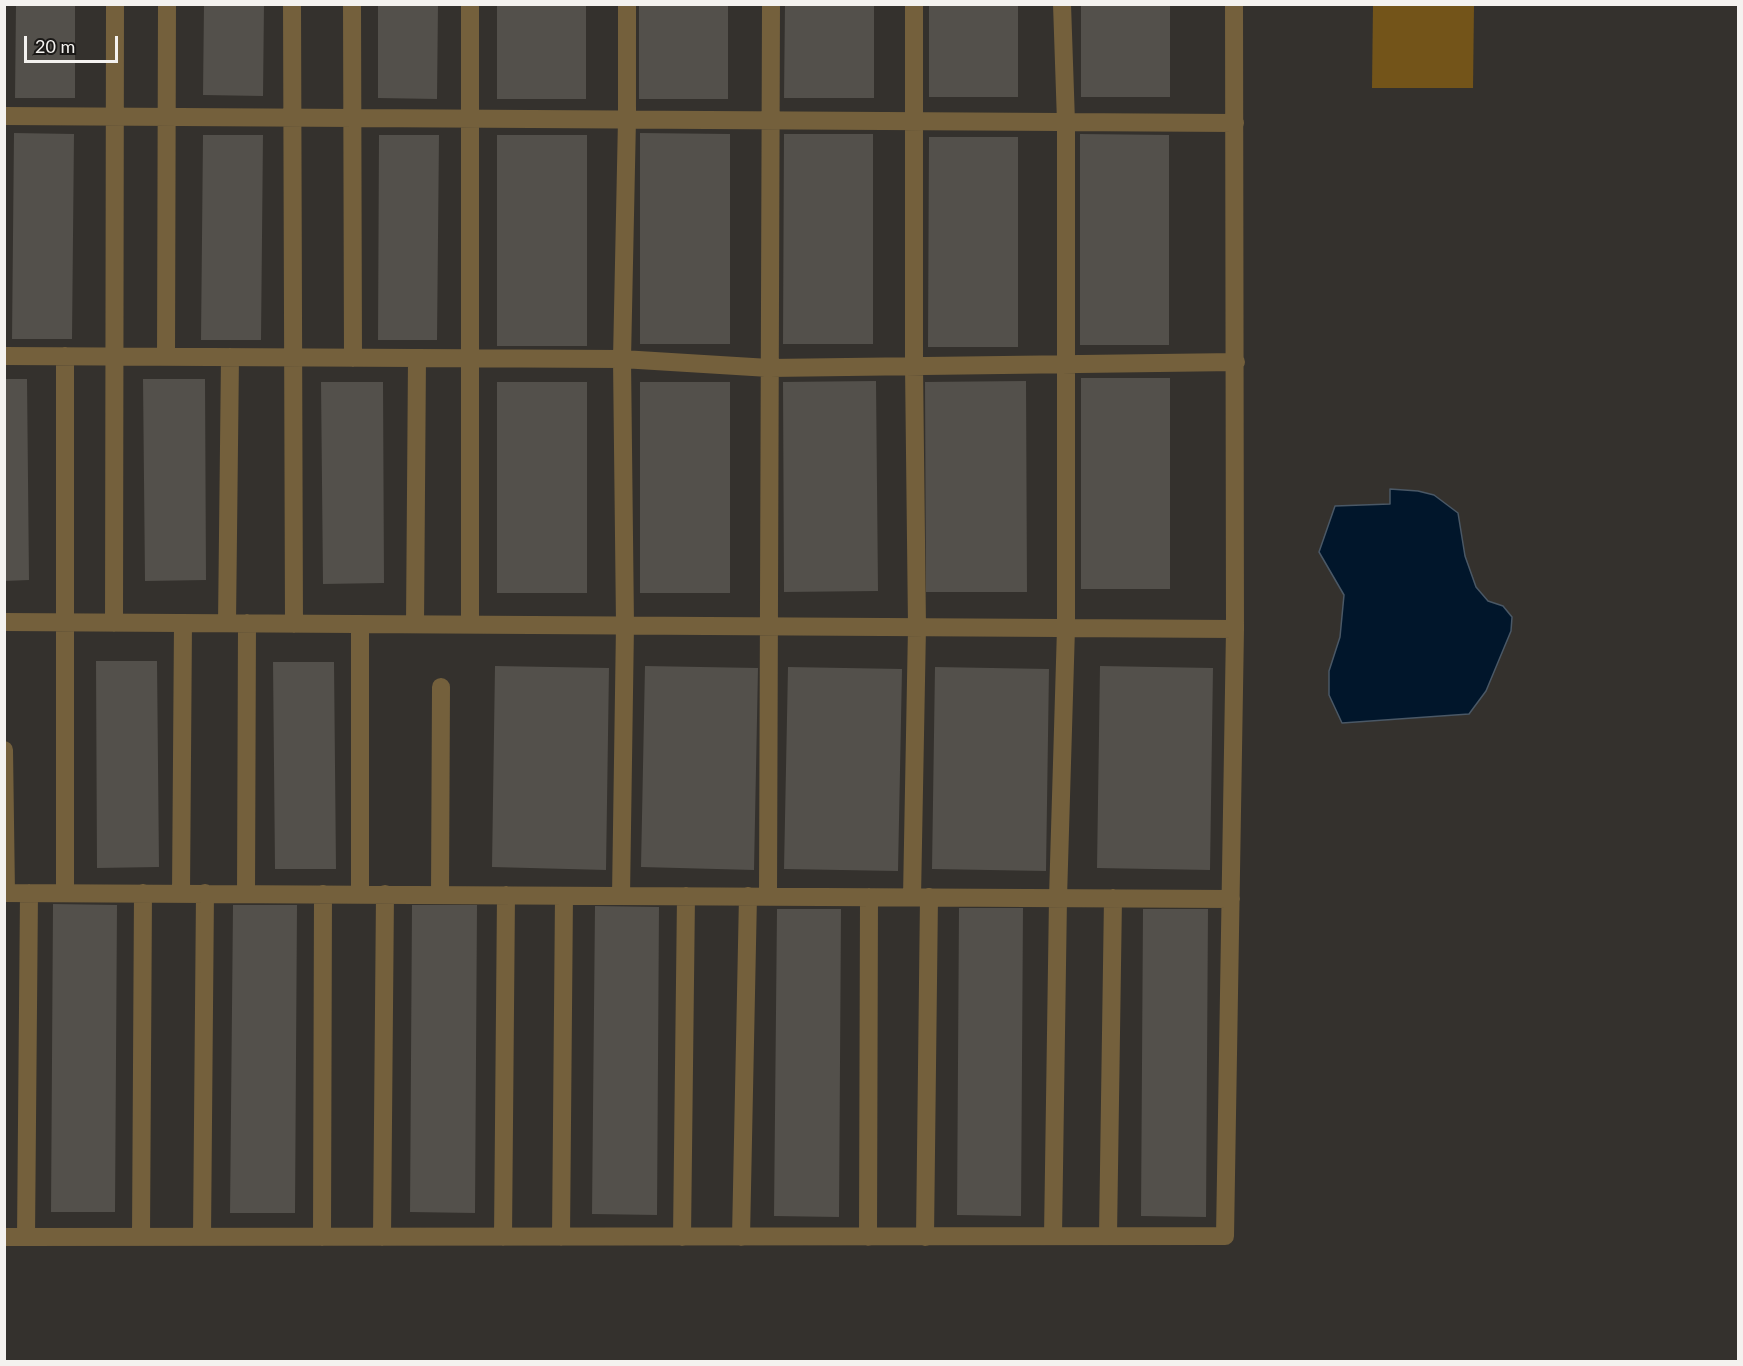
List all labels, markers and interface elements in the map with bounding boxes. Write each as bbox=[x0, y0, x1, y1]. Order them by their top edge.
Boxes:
scale bar bbox=[27, 24, 122, 62]
text: 20 m bbox=[35, 35, 75, 57]

